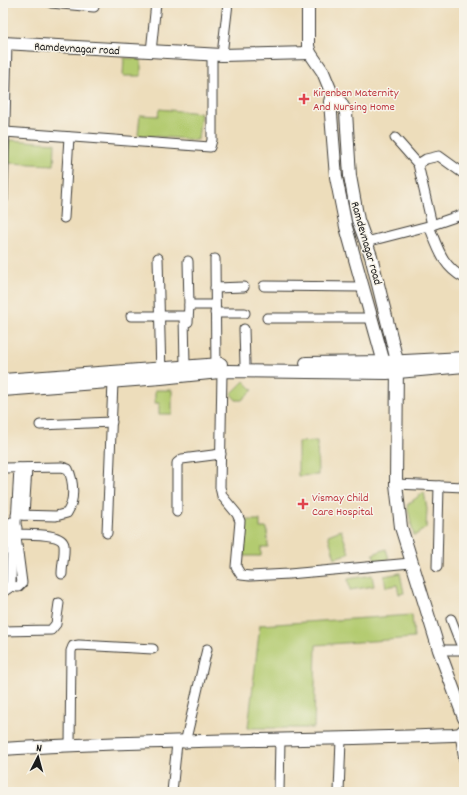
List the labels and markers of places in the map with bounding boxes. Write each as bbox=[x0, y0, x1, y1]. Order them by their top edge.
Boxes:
place label: Kirenben Maternity And Nursing Home bbox=[313, 85, 400, 116]
marker: Kirenben Maternity And Nursing Home bbox=[298, 93, 310, 105]
place label: Vismay Child Care Hospital bbox=[312, 490, 373, 521]
marker: Vismay Child Care Hospital bbox=[297, 498, 309, 510]

